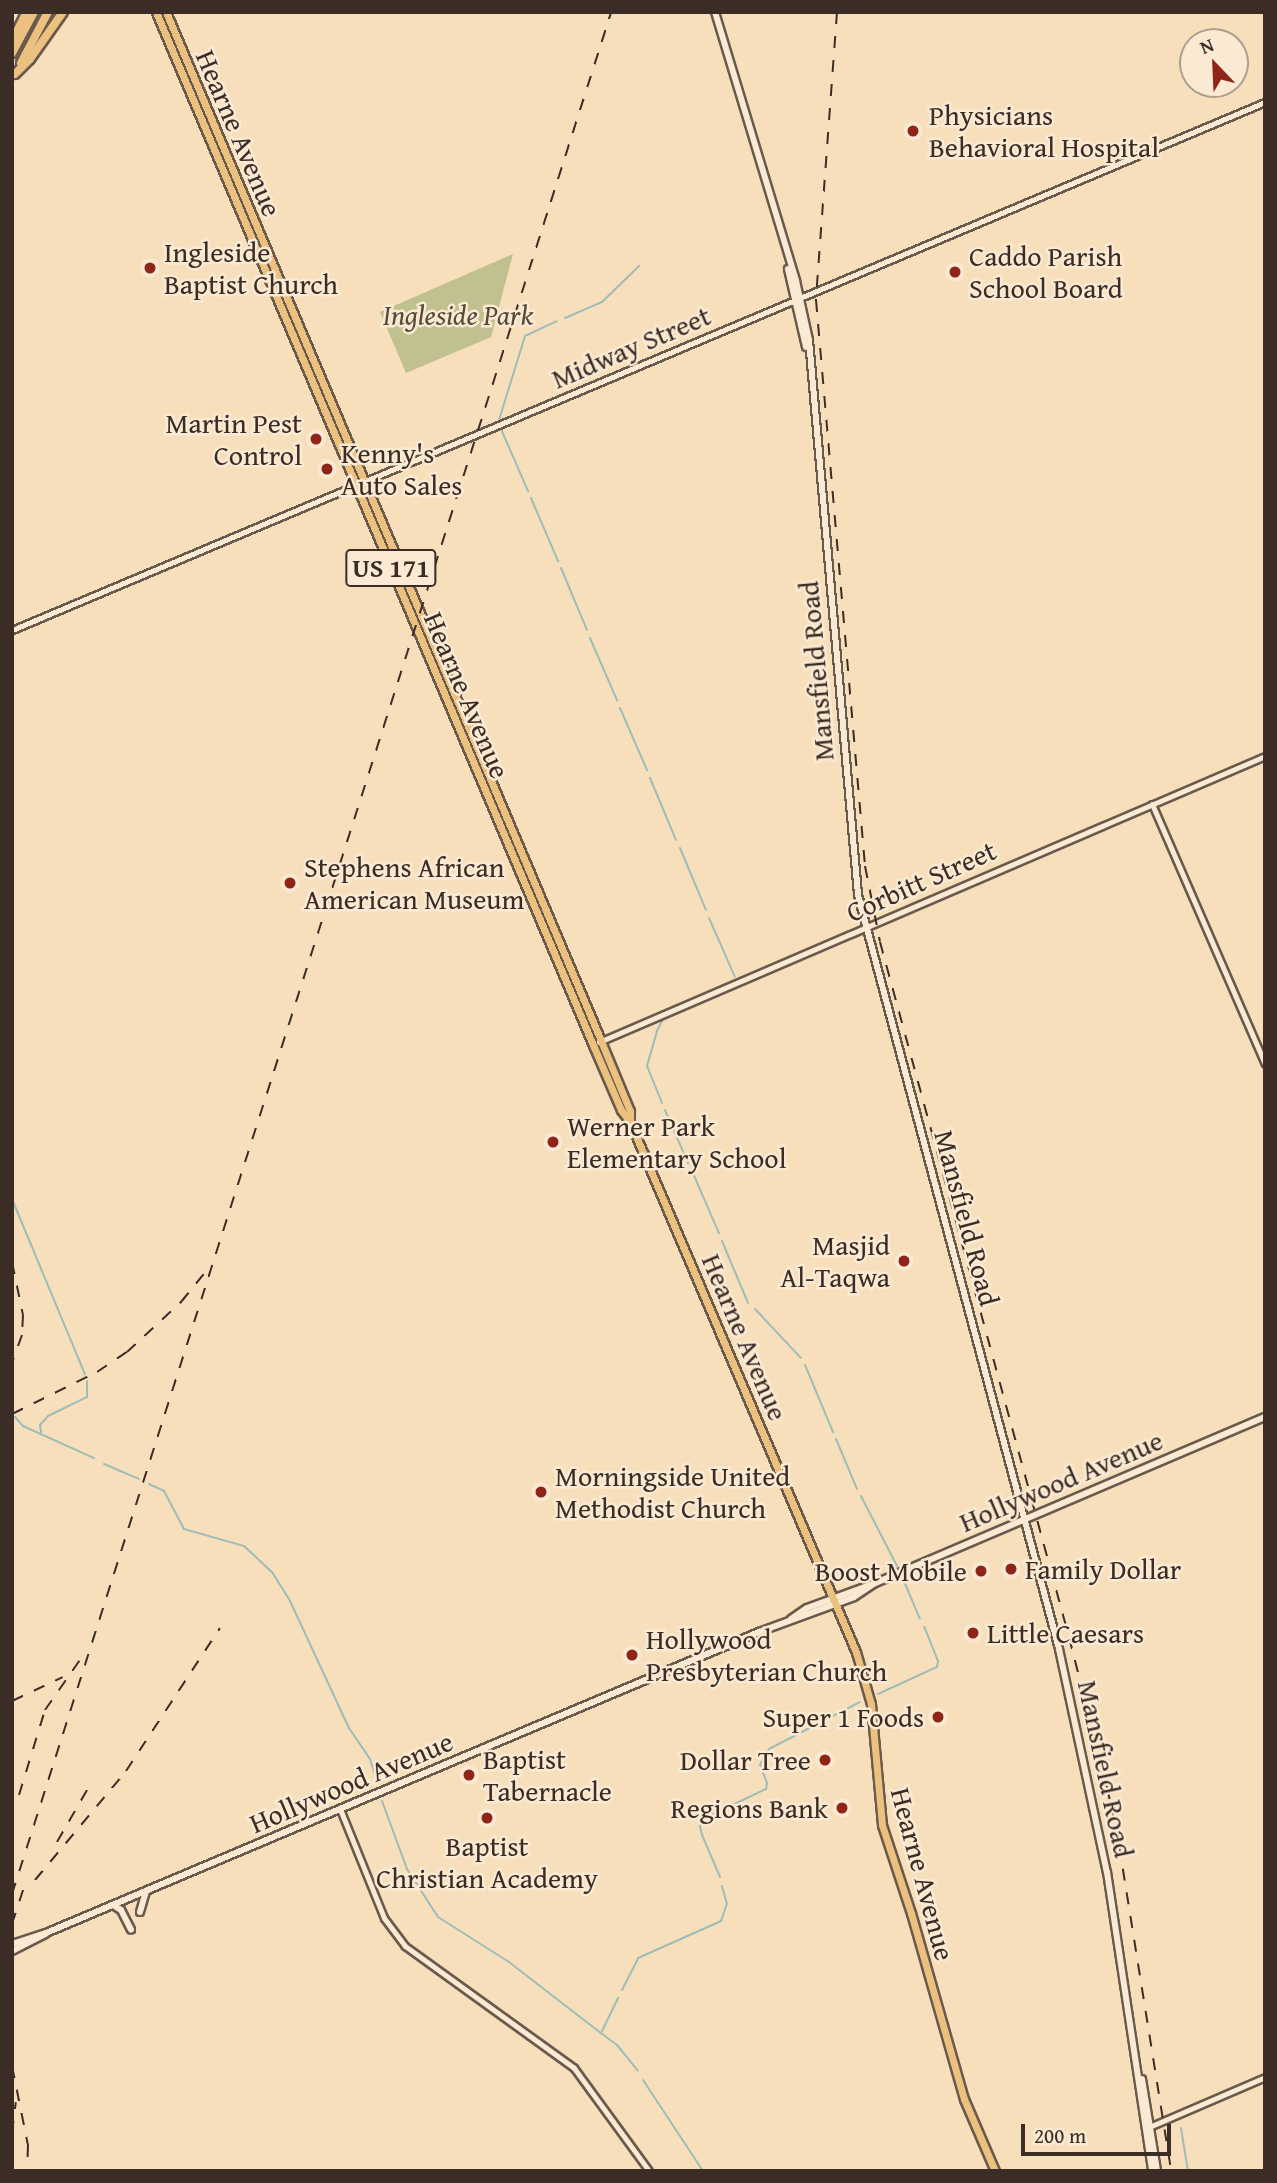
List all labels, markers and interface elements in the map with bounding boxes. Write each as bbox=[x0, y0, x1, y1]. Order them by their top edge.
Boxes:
north arrow bbox=[1179, 28, 1249, 98]
text: N bbox=[1195, 30, 1218, 61]
street label: Hearne Avenue bbox=[189, 45, 289, 221]
place label: Physicians Behavioral Hospital bbox=[929, 98, 1159, 164]
marker: Physicians Behavioral Hospital bbox=[903, 121, 923, 141]
place label: Ingleside Baptist Church bbox=[164, 235, 338, 301]
place label: Caddo Parish School Board bbox=[969, 239, 1123, 305]
marker: Ingleside Baptist Church bbox=[142, 260, 158, 276]
marker: Caddo Parish School Board bbox=[947, 264, 963, 280]
park label: Ingleside Park bbox=[383, 298, 533, 332]
street label: Midway Street bbox=[546, 298, 716, 396]
place label: Martin Pest Control bbox=[165, 406, 302, 472]
marker: Martin Pest Control bbox=[308, 431, 324, 447]
place label: Kenny's Auto Sales bbox=[341, 436, 462, 502]
marker: Kenny's Auto Sales bbox=[319, 461, 335, 477]
road number: US 171 bbox=[344, 546, 438, 590]
street label: Mansfield Road bbox=[791, 580, 841, 762]
street label: Hearne Avenue bbox=[417, 607, 517, 783]
street label: Corbitt Street bbox=[841, 833, 1001, 929]
place label: Stephens African American Museum bbox=[304, 850, 524, 916]
marker: Stephens African American Museum bbox=[282, 875, 298, 891]
place label: Werner Park Elementary School bbox=[567, 1109, 786, 1175]
street label: Mansfield Road bbox=[927, 1126, 1007, 1310]
marker: Werner Park Elementary School bbox=[545, 1134, 561, 1150]
place label: Masjid Al-Taqwa bbox=[780, 1228, 890, 1294]
street label: Hearne Avenue bbox=[695, 1249, 795, 1425]
marker: Masjid Al-Taqwa bbox=[896, 1253, 912, 1269]
street label: Hollywood Avenue bbox=[954, 1423, 1168, 1539]
place label: Morningside United Methodist Church bbox=[555, 1459, 790, 1525]
marker: Morningside United Methodist Church bbox=[533, 1484, 549, 1500]
place label: Family Dollar bbox=[1025, 1552, 1181, 1586]
place label: Boost Mobile bbox=[815, 1554, 967, 1588]
marker: Family Dollar bbox=[1003, 1561, 1019, 1577]
marker: Boost Mobile bbox=[973, 1563, 989, 1579]
place label: Little Caesars bbox=[987, 1616, 1144, 1650]
place label: Hollywood Presbyterian Church bbox=[646, 1622, 887, 1688]
marker: Little Caesars bbox=[965, 1625, 981, 1641]
marker: Hollywood Presbyterian Church bbox=[624, 1647, 640, 1663]
street label: Mansfield Road bbox=[1071, 1677, 1141, 1861]
place label: Super 1 Foods bbox=[762, 1700, 924, 1734]
marker: Super 1 Foods bbox=[930, 1709, 946, 1725]
street label: Hollywood Avenue bbox=[244, 1724, 458, 1840]
place label: Baptist Tabernacle bbox=[483, 1742, 612, 1808]
place label: Dollar Tree bbox=[680, 1743, 811, 1777]
marker: Dollar Tree bbox=[817, 1752, 833, 1768]
marker: Baptist Tabernacle bbox=[461, 1767, 477, 1783]
street label: Hearne Avenue bbox=[884, 1784, 962, 1964]
place label: Regions Bank bbox=[671, 1791, 828, 1825]
marker: Regions Bank bbox=[834, 1800, 850, 1816]
marker: Baptist Christian Academy bbox=[479, 1810, 495, 1826]
place label: Baptist Christian Academy bbox=[376, 1829, 598, 1895]
scale bar bbox=[1025, 2110, 1176, 2154]
text: 200 m bbox=[1034, 2120, 1086, 2151]

